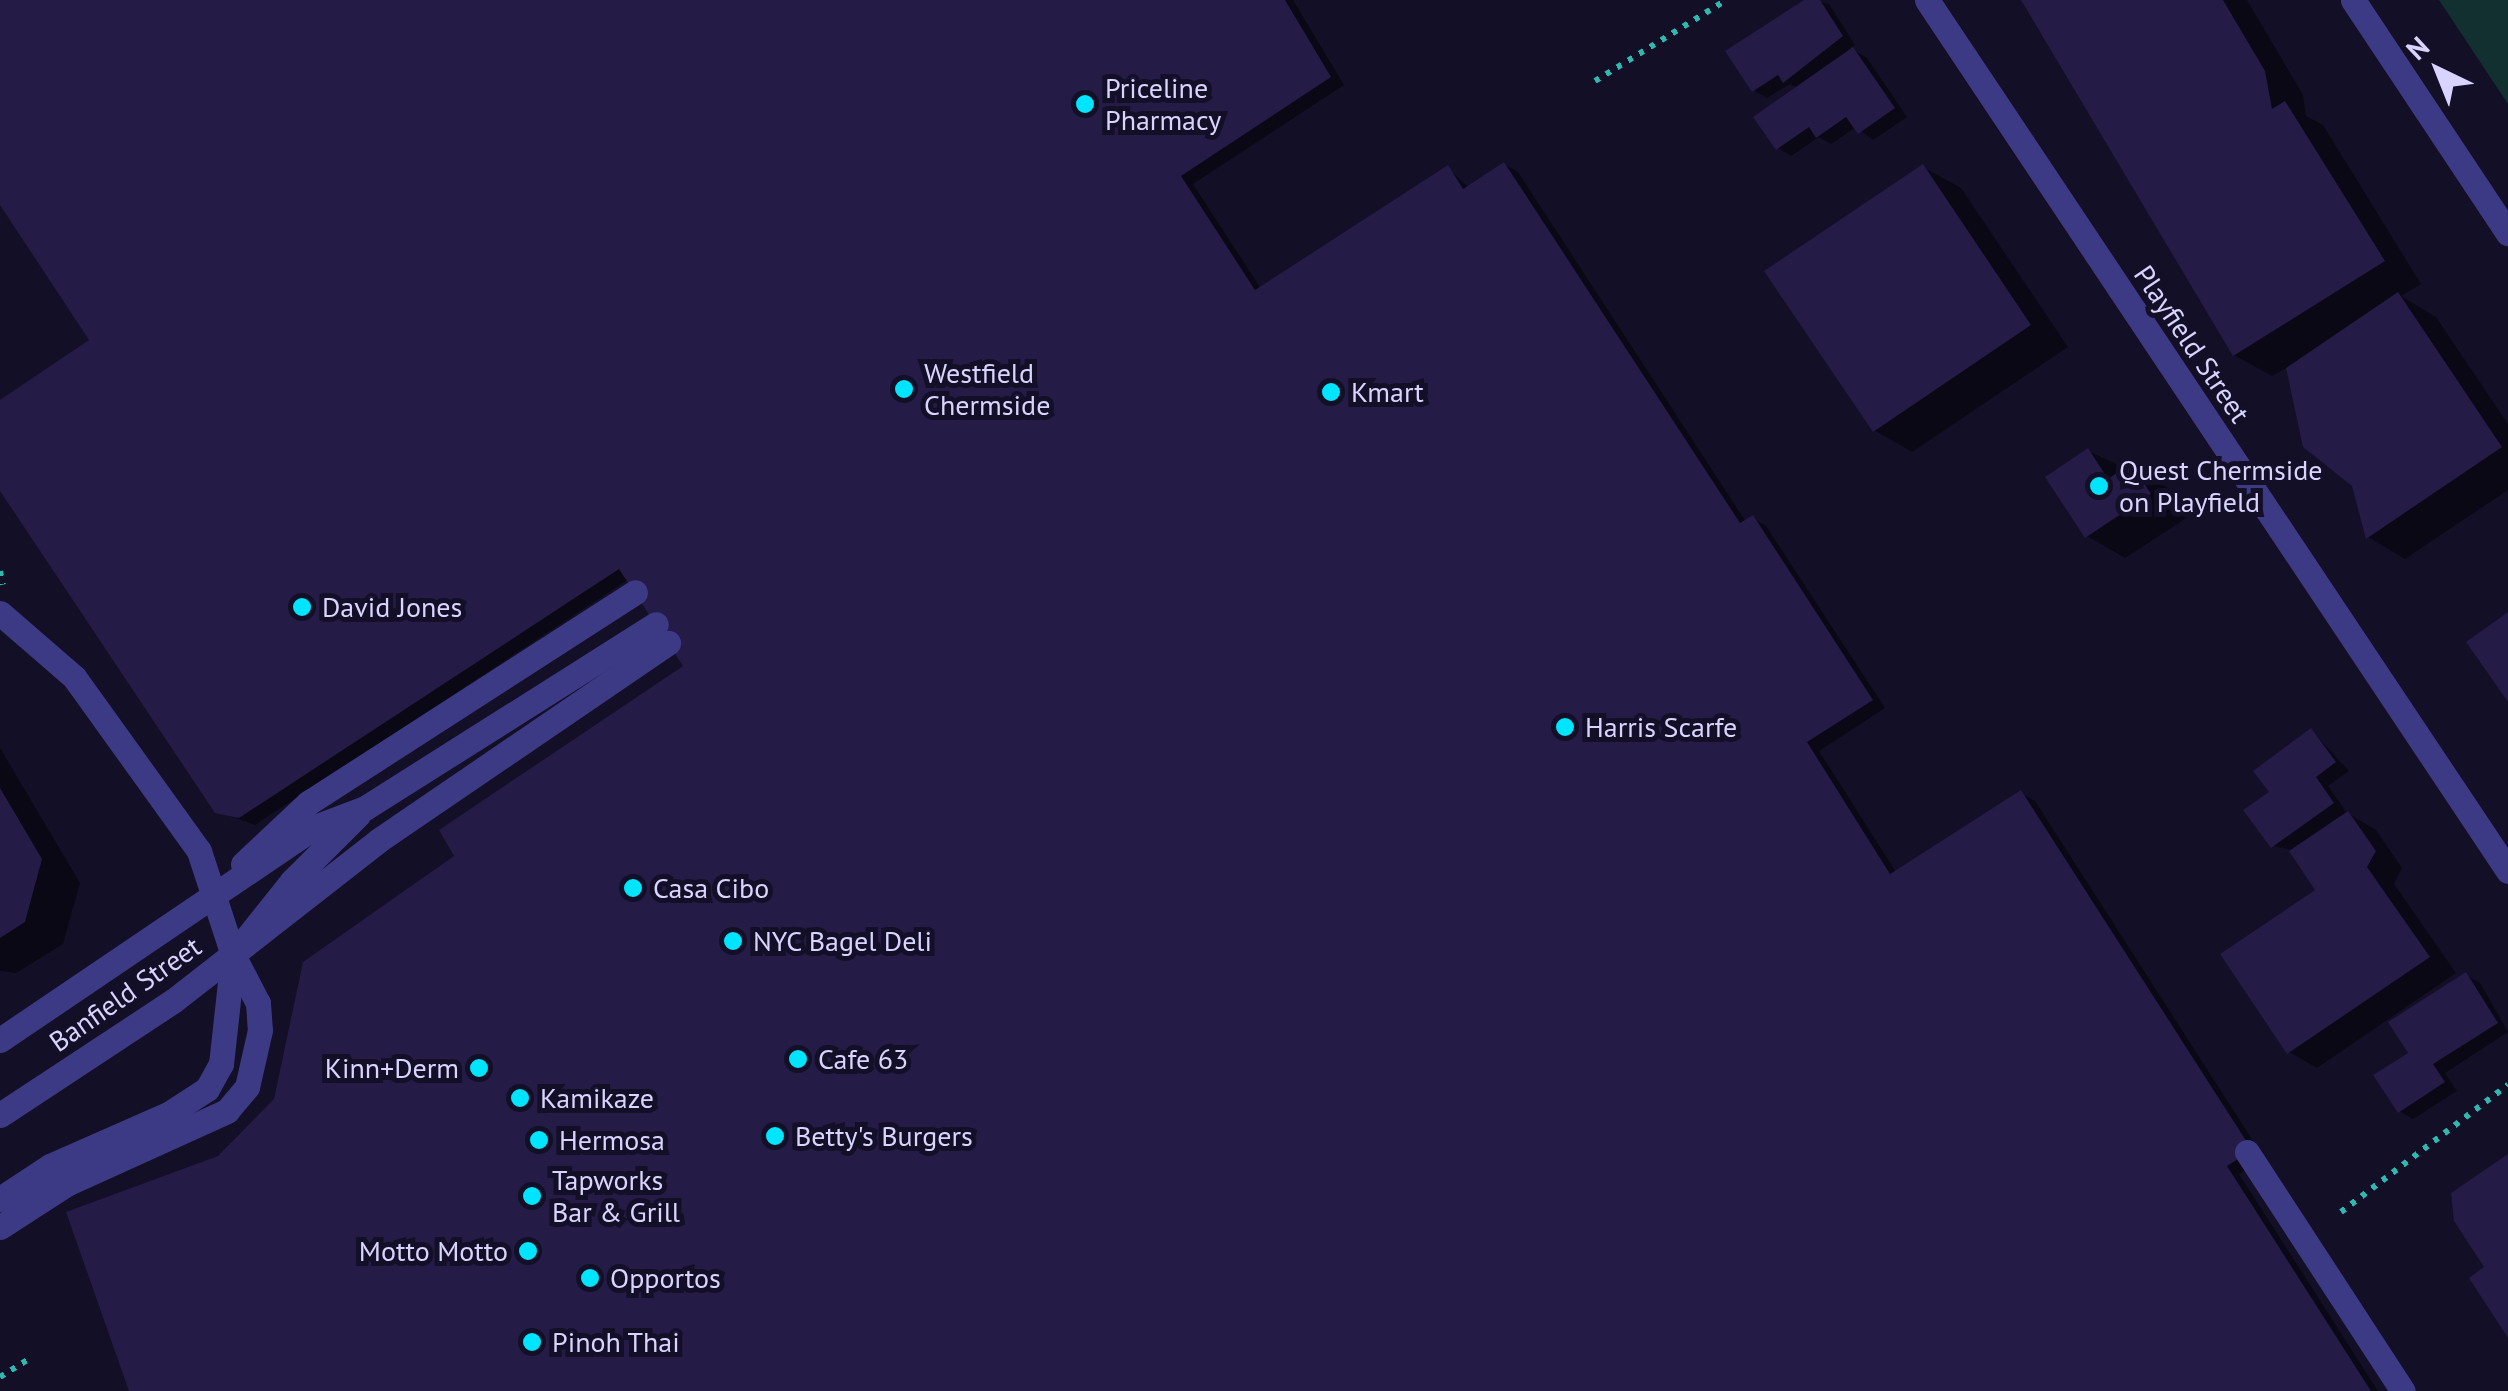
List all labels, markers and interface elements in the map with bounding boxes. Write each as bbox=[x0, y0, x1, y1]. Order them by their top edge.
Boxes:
north arrow bbox=[2388, 20, 2488, 120]
text: N bbox=[2398, 28, 2437, 68]
place label: Priceline Pharmacy bbox=[1105, 71, 1221, 137]
marker: Priceline Pharmacy bbox=[1074, 93, 1096, 115]
street label: Playfield Street bbox=[2127, 259, 2257, 429]
place label: Westfield Chermside bbox=[924, 356, 1050, 422]
place label: Kmart bbox=[1351, 375, 1424, 409]
marker: Westfield Chermside bbox=[893, 378, 915, 400]
marker: Kmart bbox=[1320, 381, 1342, 403]
place label: Quest Chermside on Playfield bbox=[2119, 453, 2323, 519]
marker: Quest Chermside on Playfield bbox=[2088, 475, 2110, 497]
place label: David Jones bbox=[322, 590, 462, 624]
marker: David Jones bbox=[291, 596, 313, 618]
place label: Harris Scarfe bbox=[1585, 710, 1737, 744]
marker: Harris Scarfe bbox=[1554, 716, 1576, 738]
place label: Casa Cibo bbox=[653, 871, 769, 905]
marker: Casa Cibo bbox=[622, 877, 644, 899]
place label: NYC Bagel Deli bbox=[753, 924, 933, 958]
street label: Banfield Street bbox=[43, 929, 207, 1059]
marker: NYC Bagel Deli bbox=[722, 930, 744, 952]
place label: Cafe 63 bbox=[818, 1042, 908, 1076]
marker: Cafe 63 bbox=[787, 1048, 809, 1070]
place label: Kinn+Derm bbox=[325, 1051, 459, 1085]
marker: Kinn+Derm bbox=[468, 1057, 490, 1079]
place label: Kamikaze bbox=[540, 1081, 654, 1115]
marker: Kamikaze bbox=[509, 1087, 531, 1109]
place label: Betty's Burgers bbox=[795, 1119, 973, 1153]
place label: Hermosa bbox=[559, 1123, 665, 1157]
marker: Betty's Burgers bbox=[764, 1125, 786, 1147]
marker: Hermosa bbox=[528, 1129, 550, 1151]
place label: Tapworks Bar & Grill bbox=[552, 1163, 680, 1229]
marker: Tapworks Bar & Grill bbox=[521, 1185, 543, 1207]
place label: Motto Motto bbox=[359, 1234, 508, 1268]
marker: Motto Motto bbox=[517, 1240, 539, 1262]
place label: Opportos bbox=[610, 1261, 721, 1295]
marker: Opportos bbox=[579, 1267, 601, 1289]
place label: Pinoh Thai bbox=[552, 1325, 681, 1359]
marker: Pinoh Thai bbox=[521, 1331, 543, 1353]

